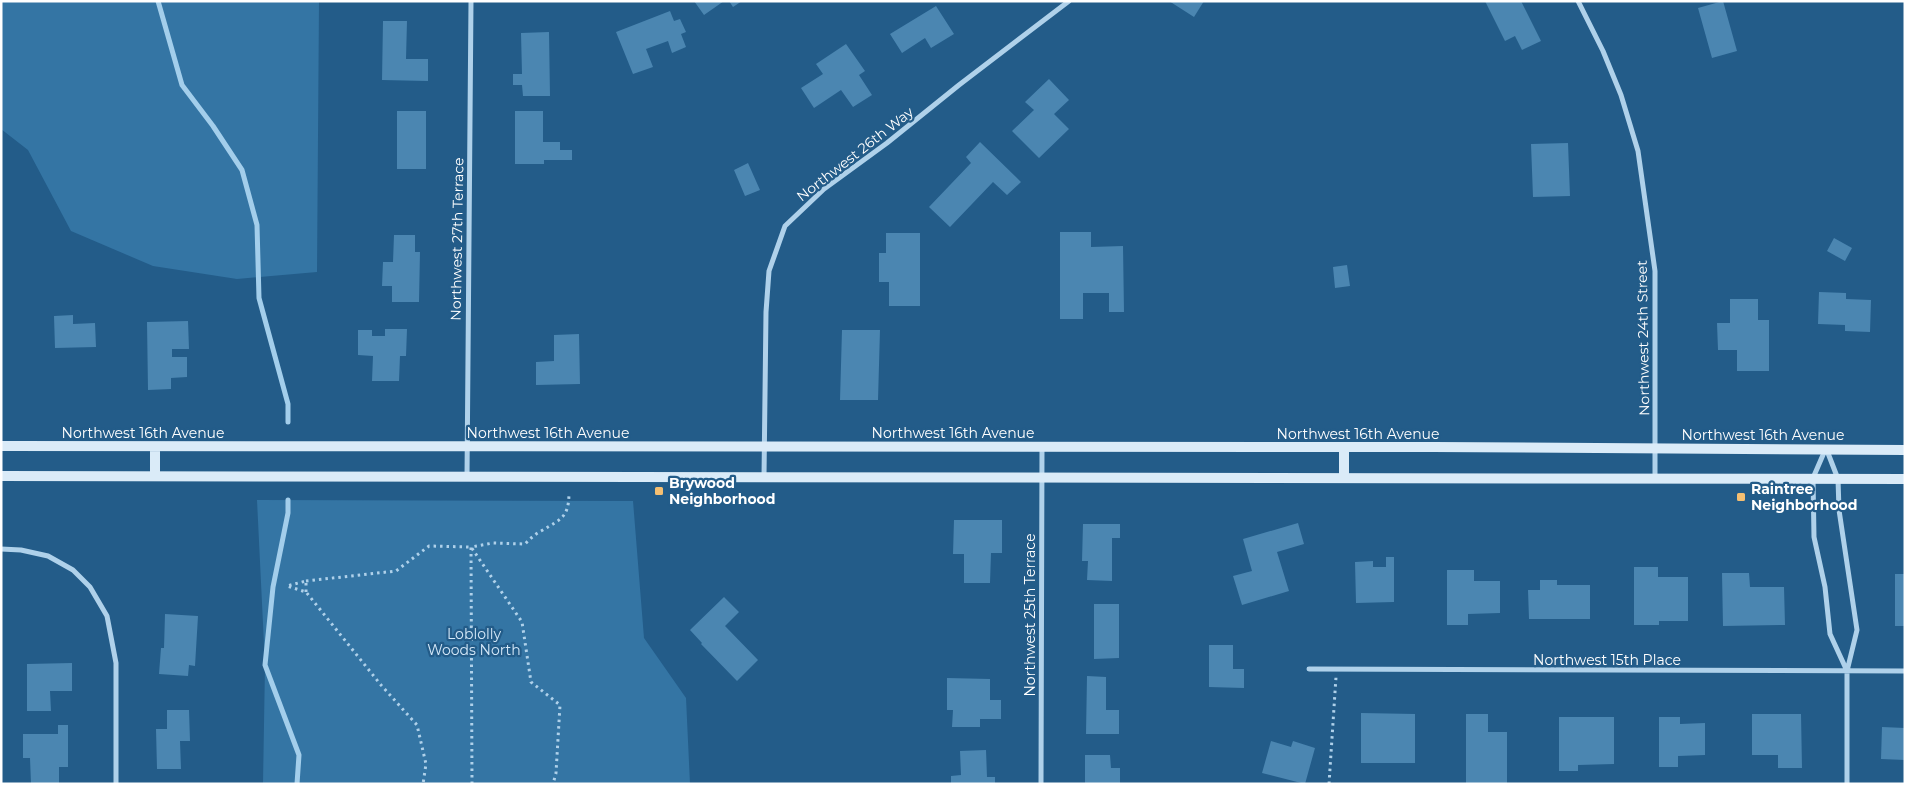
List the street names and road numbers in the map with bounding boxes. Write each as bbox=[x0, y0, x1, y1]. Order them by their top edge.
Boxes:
street label: Northwest 26th Way bbox=[793, 103, 917, 205]
street label: Northwest 27th Terrace bbox=[447, 157, 467, 321]
street label: Northwest 24th Street bbox=[1633, 260, 1653, 416]
street label: Northwest 16th Avenue bbox=[62, 424, 224, 442]
street label: Northwest 16th Avenue bbox=[467, 424, 629, 442]
street label: Northwest 16th Avenue bbox=[872, 424, 1034, 442]
street label: Northwest 16th Avenue bbox=[1277, 425, 1439, 443]
street label: Northwest 16th Avenue bbox=[1682, 426, 1844, 444]
street label: Northwest 25th Terrace bbox=[1021, 533, 1039, 697]
street label: Northwest 15th Place bbox=[1533, 651, 1681, 669]

